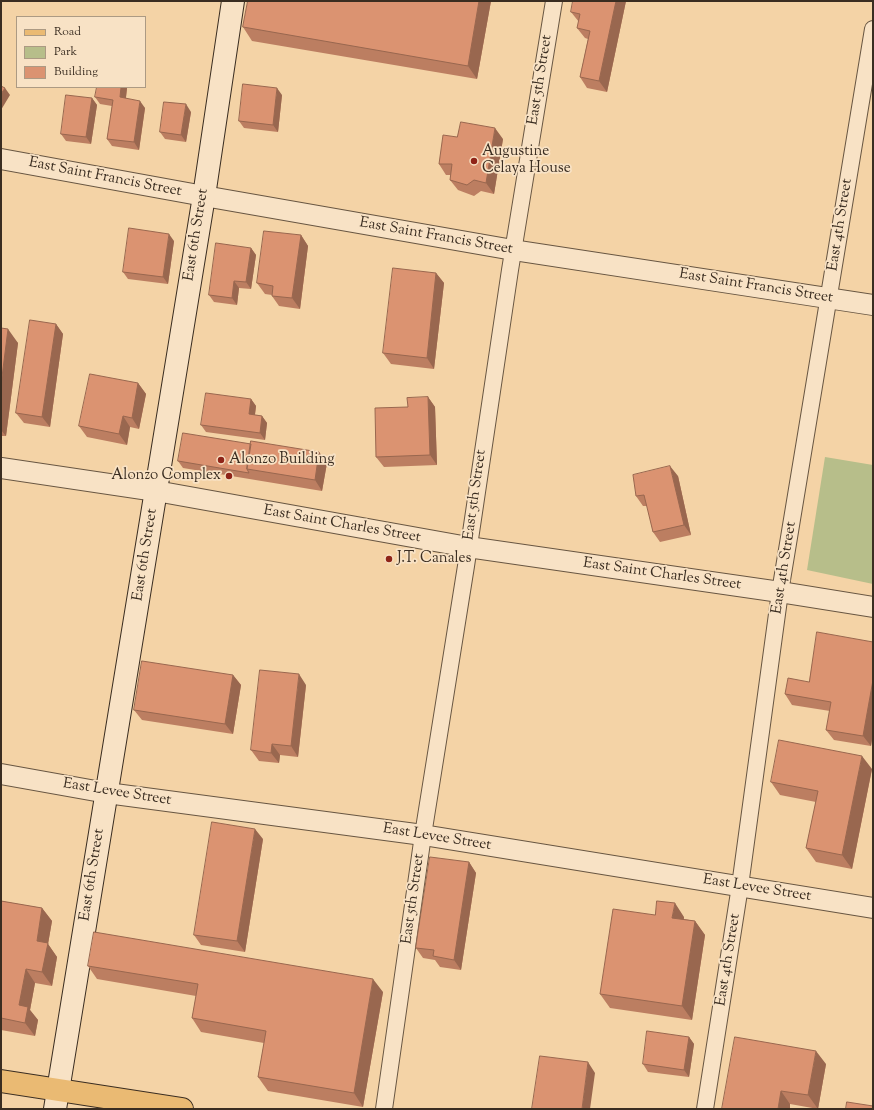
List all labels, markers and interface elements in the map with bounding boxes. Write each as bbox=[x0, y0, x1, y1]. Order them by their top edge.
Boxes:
legend bbox=[16, 16, 146, 88]
text: Road bbox=[54, 23, 81, 41]
street label: East 5th Street bbox=[525, 34, 557, 126]
text: Park bbox=[54, 43, 77, 61]
text: Building bbox=[54, 63, 98, 81]
place label: Augustine Celaya House bbox=[482, 143, 571, 178]
street label: East Saint Francis Street bbox=[27, 154, 183, 202]
marker: Augustine Celaya House bbox=[469, 156, 479, 166]
street label: East 4th Street bbox=[825, 177, 857, 273]
street label: East 6th Street bbox=[181, 187, 213, 283]
street label: East Saint Francis Street bbox=[358, 215, 514, 259]
street label: East Saint Francis Street bbox=[678, 266, 834, 308]
street label: East 5th Street bbox=[461, 449, 491, 541]
place label: Alonzo Building bbox=[229, 451, 335, 469]
marker: Alonzo Building bbox=[216, 455, 226, 465]
place label: Alonzo Complex bbox=[111, 467, 221, 485]
marker: Alonzo Complex bbox=[224, 471, 234, 481]
street label: East Saint Charles Street bbox=[262, 502, 422, 548]
street label: East 6th Street bbox=[130, 507, 162, 603]
street label: East 4th Street bbox=[769, 520, 801, 616]
place label: J.T. Canales bbox=[397, 550, 472, 568]
marker: J.T. Canales bbox=[384, 554, 394, 564]
street label: East Saint Charles Street bbox=[582, 555, 742, 595]
street label: East Levee Street bbox=[62, 776, 172, 810]
street label: East Levee Street bbox=[382, 821, 492, 855]
street label: East 6th Street bbox=[77, 827, 109, 923]
street label: East 5th Street bbox=[399, 853, 429, 945]
street label: East Levee Street bbox=[702, 872, 812, 906]
street label: East 4th Street bbox=[713, 912, 745, 1008]

